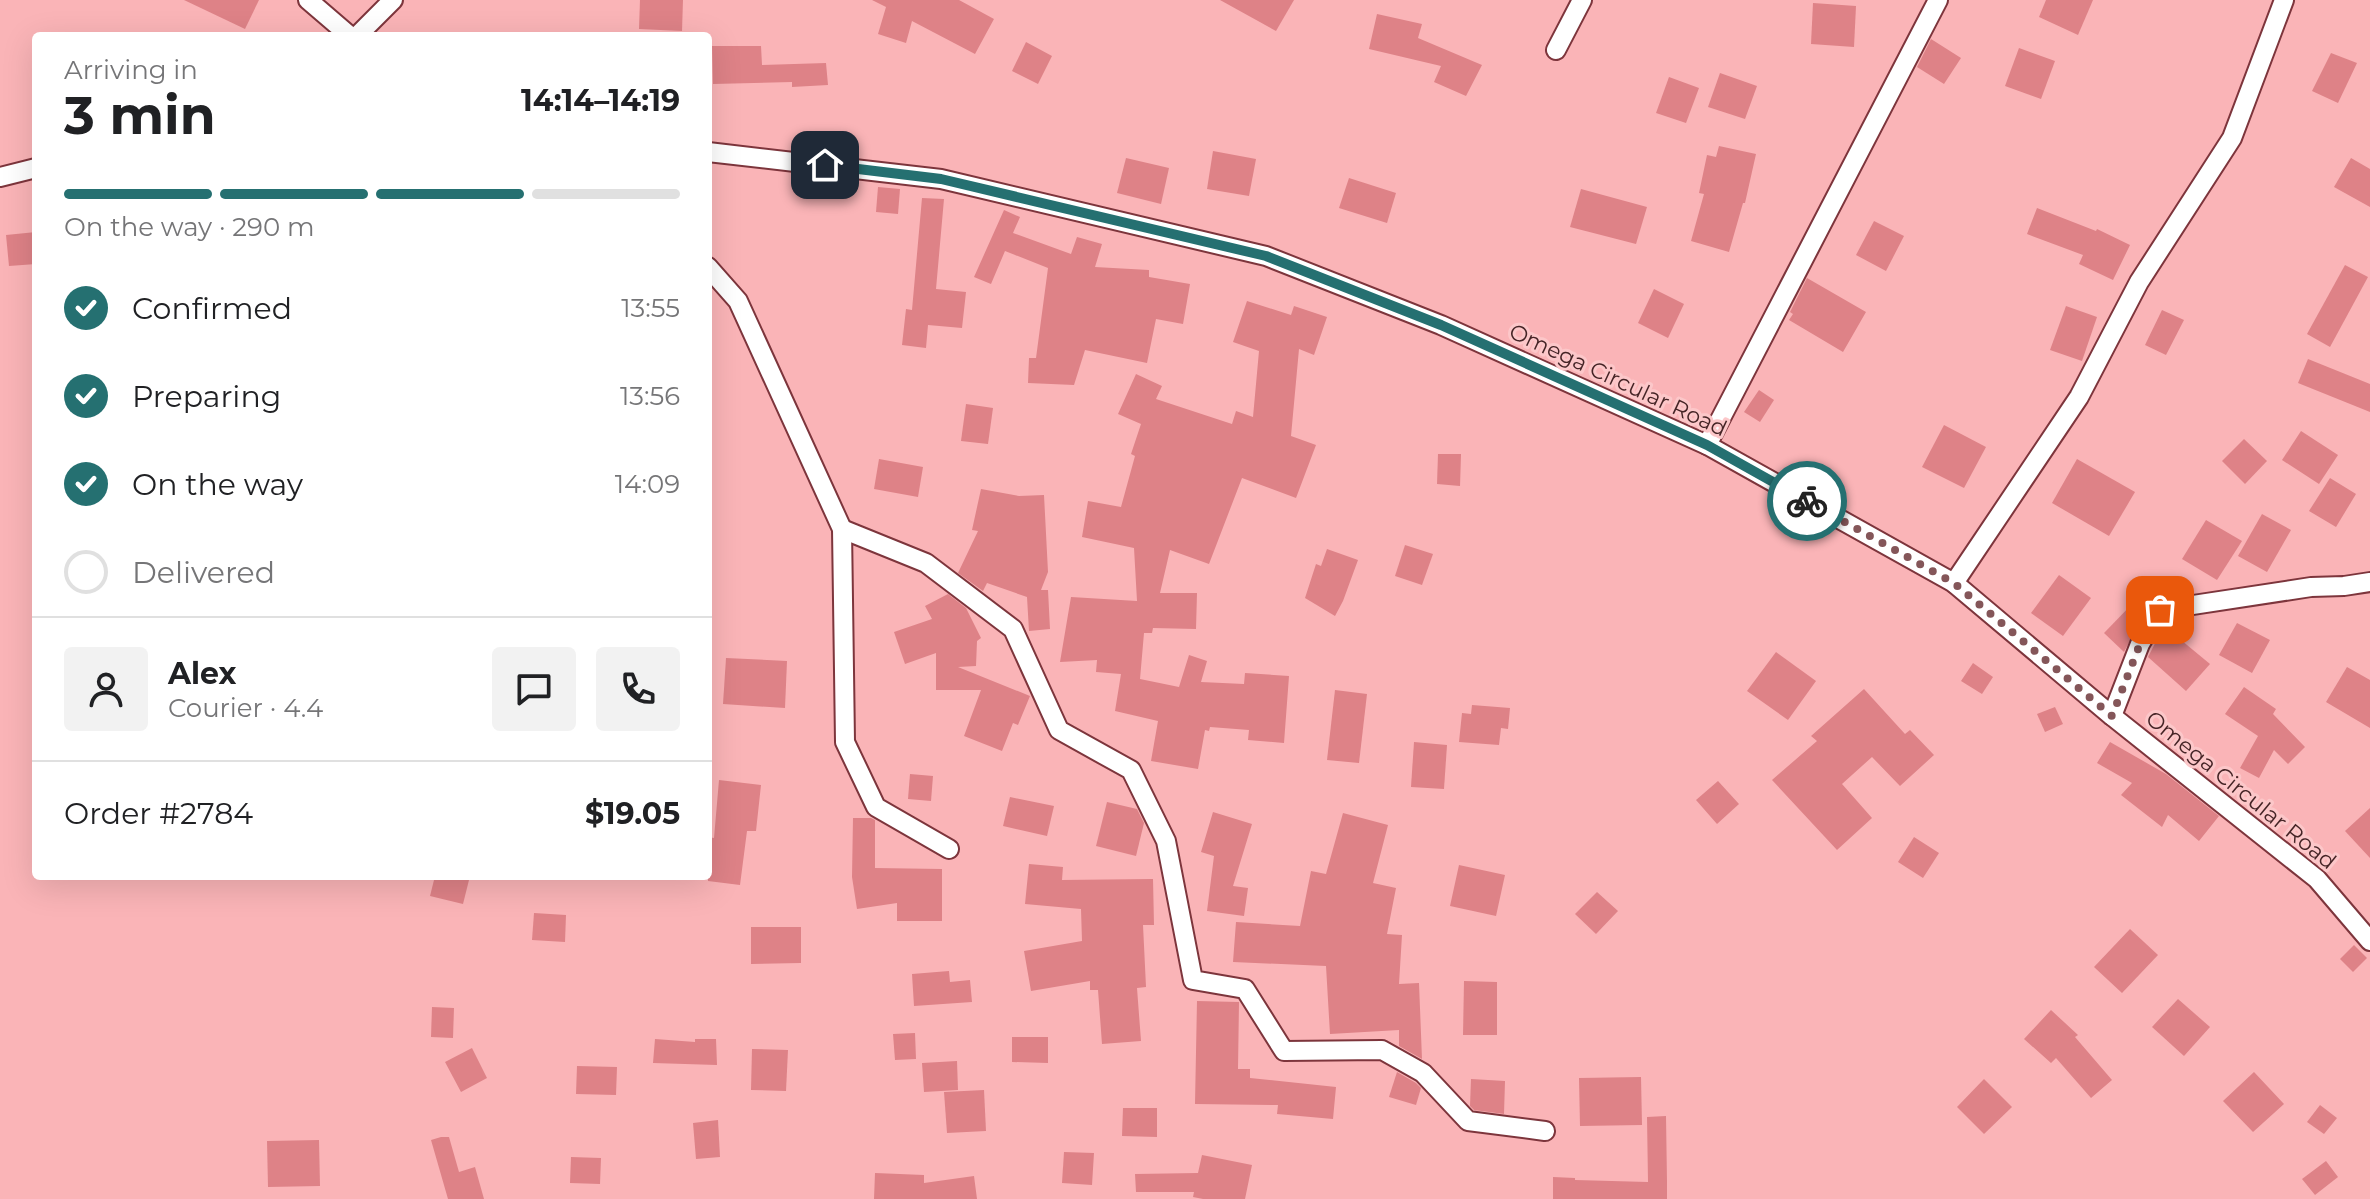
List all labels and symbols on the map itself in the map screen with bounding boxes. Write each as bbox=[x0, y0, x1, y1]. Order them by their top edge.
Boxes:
pin bbox=[791, 131, 859, 199]
street label: Omega Circular Road bbox=[1505, 318, 1731, 442]
courier bbox=[1767, 461, 1847, 541]
pin bbox=[2126, 576, 2194, 644]
street label: Omega Circular Road bbox=[2140, 705, 2342, 875]

